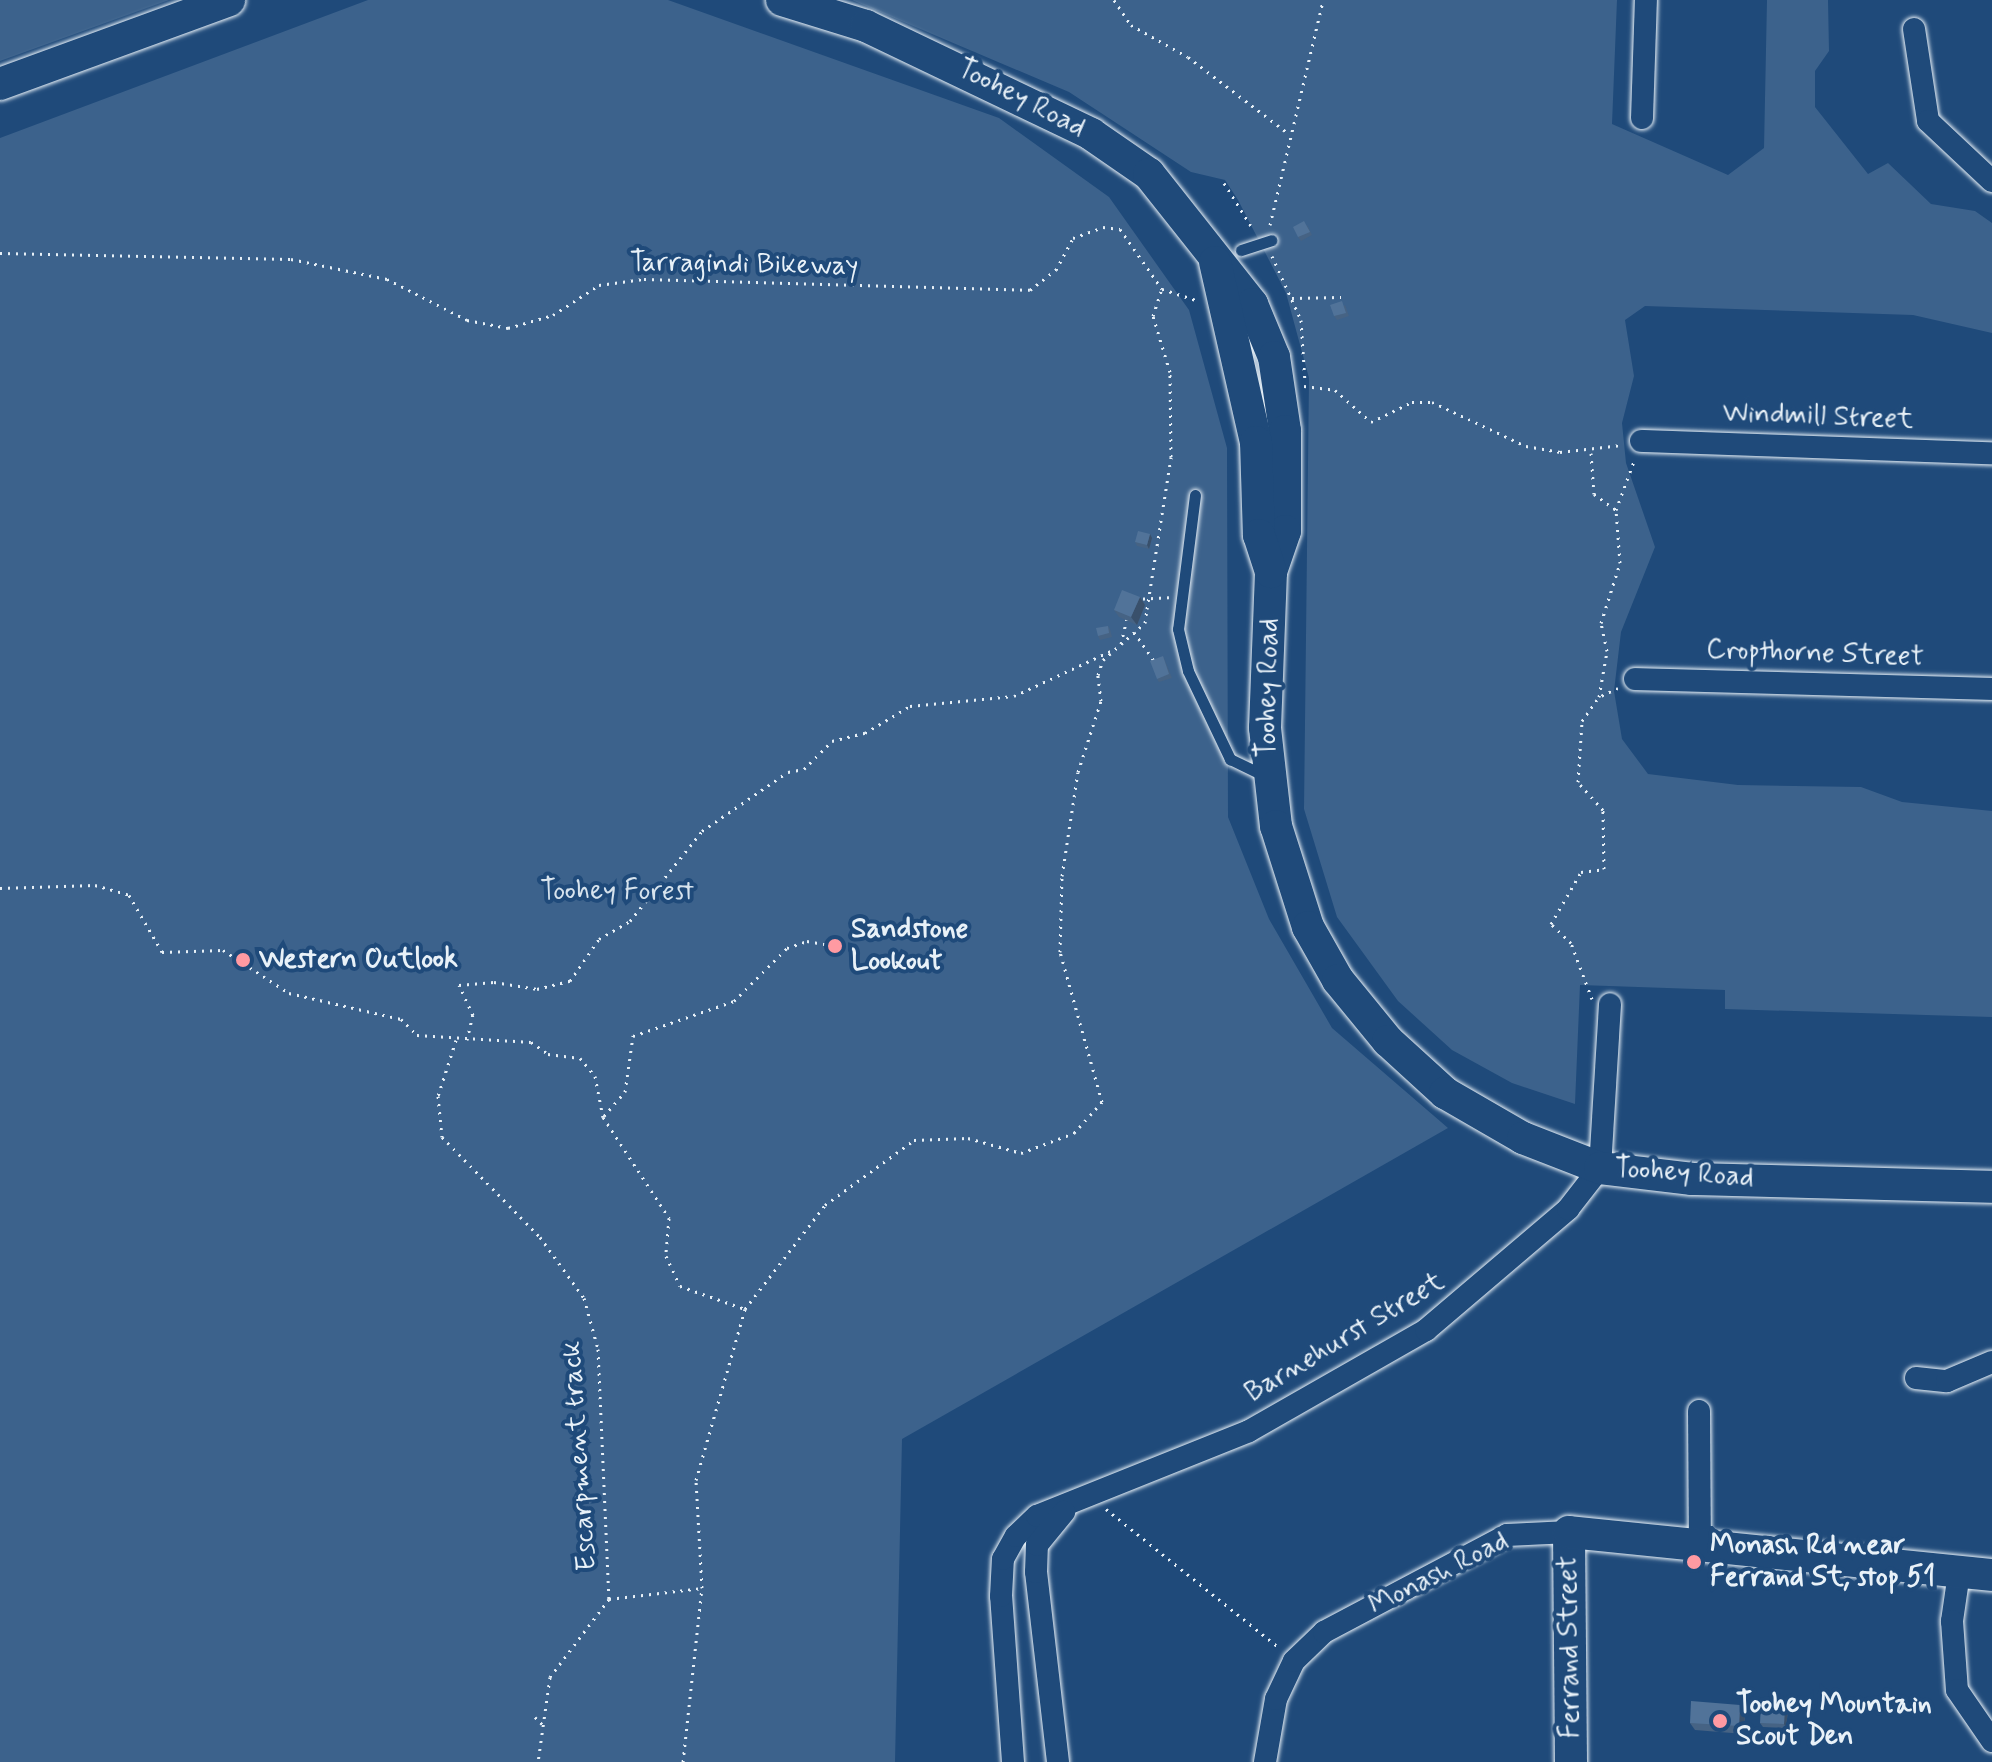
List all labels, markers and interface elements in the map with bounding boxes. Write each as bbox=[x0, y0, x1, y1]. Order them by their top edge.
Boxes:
street label: Toohey Road bbox=[951, 52, 1091, 146]
street label: Tarragindi Bikeway bbox=[628, 246, 860, 284]
street label: Windmill Street bbox=[1722, 397, 1914, 437]
street label: Toohey Road bbox=[1251, 618, 1287, 758]
street label: Cropthorne Street bbox=[1706, 633, 1924, 675]
park label: Toohey Forest bbox=[540, 875, 694, 909]
place label: Sandstone Lookout bbox=[851, 913, 968, 979]
marker: Sandstone Lookout bbox=[826, 937, 844, 955]
place label: Western Outlook bbox=[259, 943, 450, 977]
marker: Western Outlook bbox=[234, 951, 252, 969]
street label: Toohey Road bbox=[1613, 1152, 1755, 1196]
street label: Barnehurst Street bbox=[1239, 1265, 1451, 1411]
street label: Escarpment track bbox=[555, 1339, 605, 1573]
street label: Monash Road bbox=[1364, 1524, 1514, 1624]
place label: Monash Rd near Ferrand St, stop 51 bbox=[1710, 1529, 1929, 1595]
marker: Monash Rd near Ferrand St, stop 51 bbox=[1685, 1553, 1703, 1571]
street label: Ferrand Street bbox=[1552, 1556, 1588, 1738]
place label: Toohey Mountain Scout Den bbox=[1736, 1688, 1932, 1754]
marker: Toohey Mountain Scout Den bbox=[1711, 1712, 1729, 1730]

